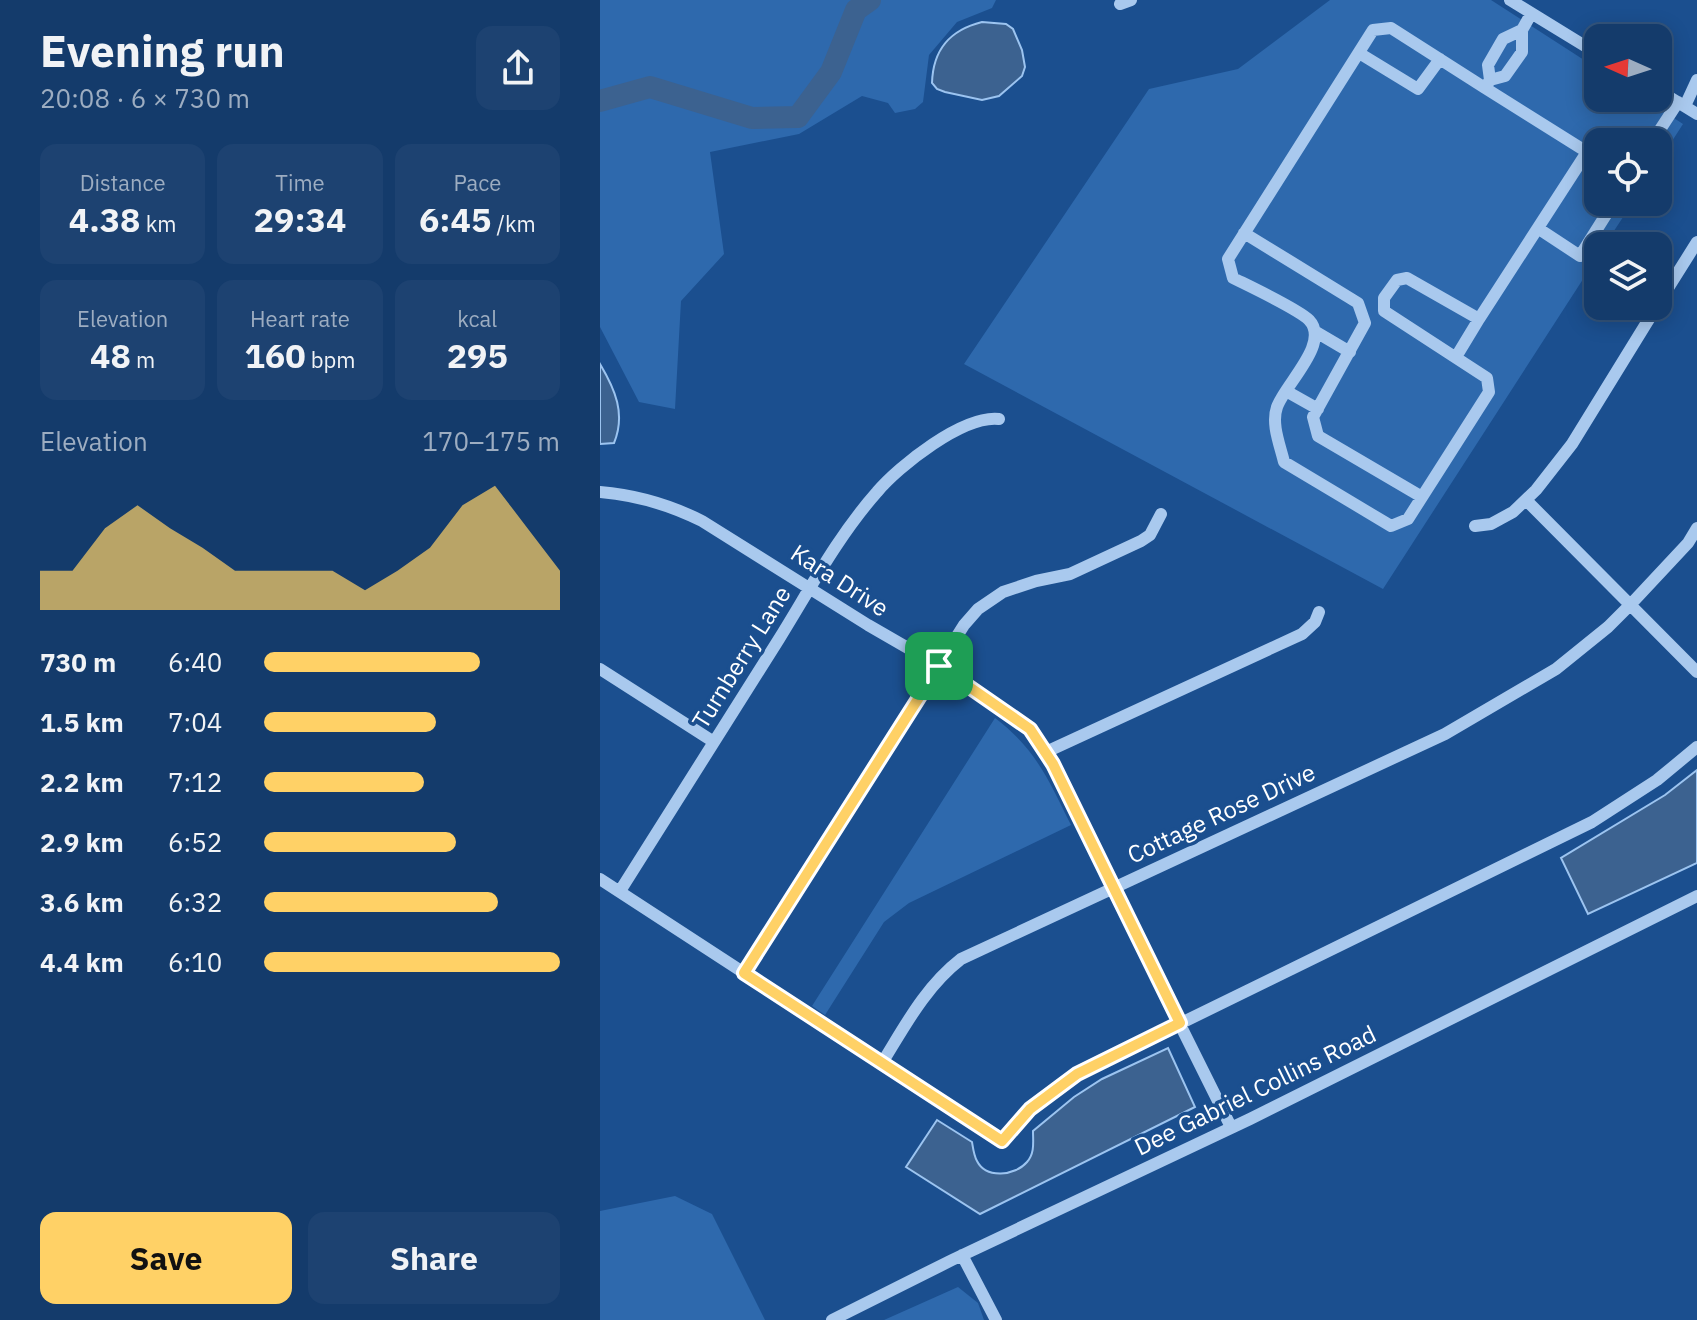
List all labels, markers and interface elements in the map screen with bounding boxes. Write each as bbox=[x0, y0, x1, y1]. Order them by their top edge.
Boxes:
text: Evening run bbox=[40, 22, 285, 79]
north arrow bbox=[1584, 24, 1672, 112]
map controls bbox=[1584, 24, 1672, 320]
button: share bbox=[476, 26, 560, 110]
text: 20:08 · 6 × 730 m bbox=[40, 81, 250, 115]
button: locate bbox=[1584, 128, 1672, 216]
text: Distance bbox=[80, 168, 166, 197]
text: Time bbox=[275, 168, 325, 197]
text: Pace bbox=[453, 168, 501, 197]
text: 4.38 bbox=[69, 197, 141, 241]
text: 29:34 bbox=[254, 197, 346, 241]
text: 6:45 bbox=[419, 197, 491, 241]
text: km bbox=[141, 209, 177, 238]
text: /km bbox=[491, 209, 536, 238]
button: layers bbox=[1584, 232, 1672, 320]
text: Elevation bbox=[77, 304, 168, 333]
text: Heart rate bbox=[250, 304, 350, 333]
text: kcal bbox=[457, 304, 497, 333]
text: 48 bbox=[90, 333, 131, 377]
text: 160 bbox=[244, 333, 306, 377]
text: 295 bbox=[447, 333, 508, 377]
text: m bbox=[131, 345, 155, 374]
text: bpm bbox=[306, 345, 356, 374]
text: Elevation bbox=[40, 424, 148, 458]
text: 170–175 m bbox=[422, 424, 560, 458]
street label: Kara Drive bbox=[785, 536, 895, 624]
street label: Turnberry Lane bbox=[684, 579, 798, 735]
pin bbox=[905, 632, 973, 700]
icon: arrive bbox=[917, 644, 961, 688]
text: 730 m bbox=[40, 645, 116, 679]
text: 6:40 bbox=[168, 645, 222, 679]
text: 1.5 km bbox=[40, 705, 124, 739]
text: 7:04 bbox=[168, 705, 222, 739]
street label: Cottage Rose Drive bbox=[1122, 755, 1320, 871]
text: 2.2 km bbox=[40, 765, 124, 799]
text: 7:12 bbox=[168, 765, 222, 799]
text: 2.9 km bbox=[40, 825, 124, 859]
text: 6:52 bbox=[168, 825, 222, 859]
text: 3.6 km bbox=[40, 885, 124, 919]
text: 6:32 bbox=[168, 885, 222, 919]
text: 4.4 km bbox=[40, 945, 124, 979]
text: 6:10 bbox=[168, 945, 222, 979]
street label: Dee Gabriel Collins Road bbox=[1129, 1018, 1381, 1162]
button: Save bbox=[40, 1212, 292, 1304]
button: Share bbox=[308, 1212, 560, 1304]

